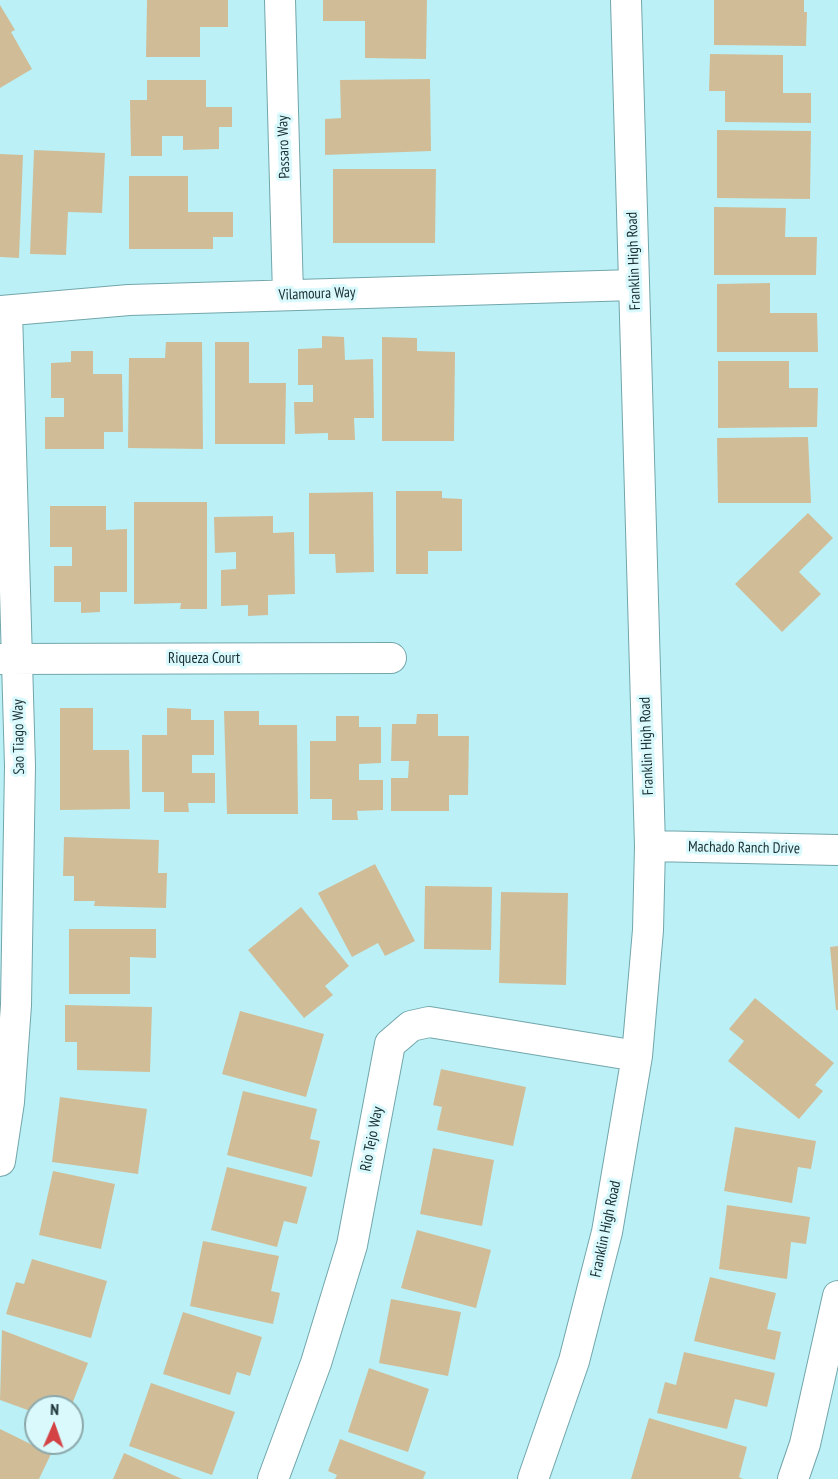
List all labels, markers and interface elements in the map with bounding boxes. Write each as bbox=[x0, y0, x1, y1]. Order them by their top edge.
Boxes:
street label: Passaro Way bbox=[274, 115, 294, 179]
street label: Franklin High Road bbox=[623, 212, 645, 310]
street label: Vilamoura Way bbox=[278, 284, 356, 304]
street label: Riqueza Court bbox=[168, 650, 240, 668]
street label: Franklin High Road bbox=[636, 697, 658, 795]
street label: Sao Tiago Way bbox=[9, 699, 29, 775]
street label: Machado Ranch Drive bbox=[688, 838, 800, 858]
street label: Rio Tejo Way bbox=[357, 1105, 387, 1173]
street label: Franklin High Road bbox=[587, 1179, 625, 1279]
north arrow bbox=[24, 1395, 84, 1455]
text: N bbox=[50, 1399, 59, 1419]

